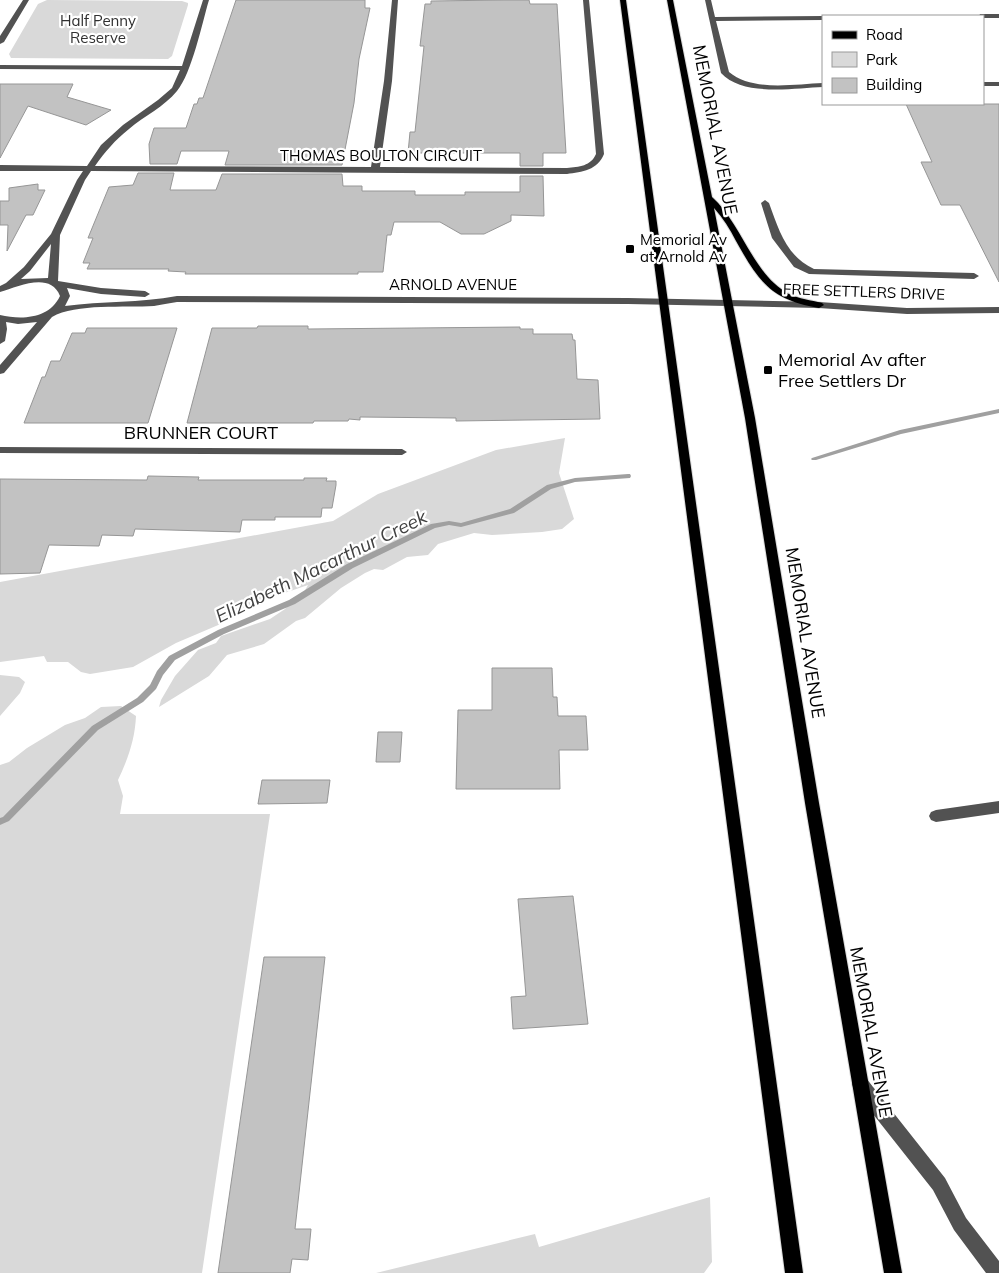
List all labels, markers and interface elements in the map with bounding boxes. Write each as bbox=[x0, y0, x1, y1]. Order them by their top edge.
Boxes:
park label: Half Penny Reserve bbox=[60, 11, 136, 47]
legend bbox=[822, 15, 984, 105]
text: Road bbox=[866, 25, 903, 44]
street label: MEMORIAL AVENUE bbox=[688, 43, 743, 217]
text: Park bbox=[866, 50, 898, 69]
text: Building bbox=[866, 75, 922, 94]
street label: THOMAS BOULTON CIRCUIT bbox=[280, 146, 482, 165]
place label: Memorial Av at Arnold Av bbox=[640, 230, 727, 266]
marker: Memorial Av at Arnold Av bbox=[624, 243, 636, 255]
street label: ARNOLD AVENUE bbox=[389, 275, 517, 294]
street label: FREE SETTLERS DRIVE bbox=[783, 279, 945, 304]
place label: Memorial Av after Free Settlers Dr bbox=[778, 348, 926, 392]
marker: Memorial Av after Free Settlers Dr bbox=[762, 364, 774, 376]
street label: BRUNNER COURT bbox=[124, 421, 278, 444]
water label: Elizabeth Macarthur Creek bbox=[211, 504, 432, 628]
street label: MEMORIAL AVENUE bbox=[781, 546, 830, 720]
street label: MEMORIAL AVENUE bbox=[845, 945, 898, 1119]

